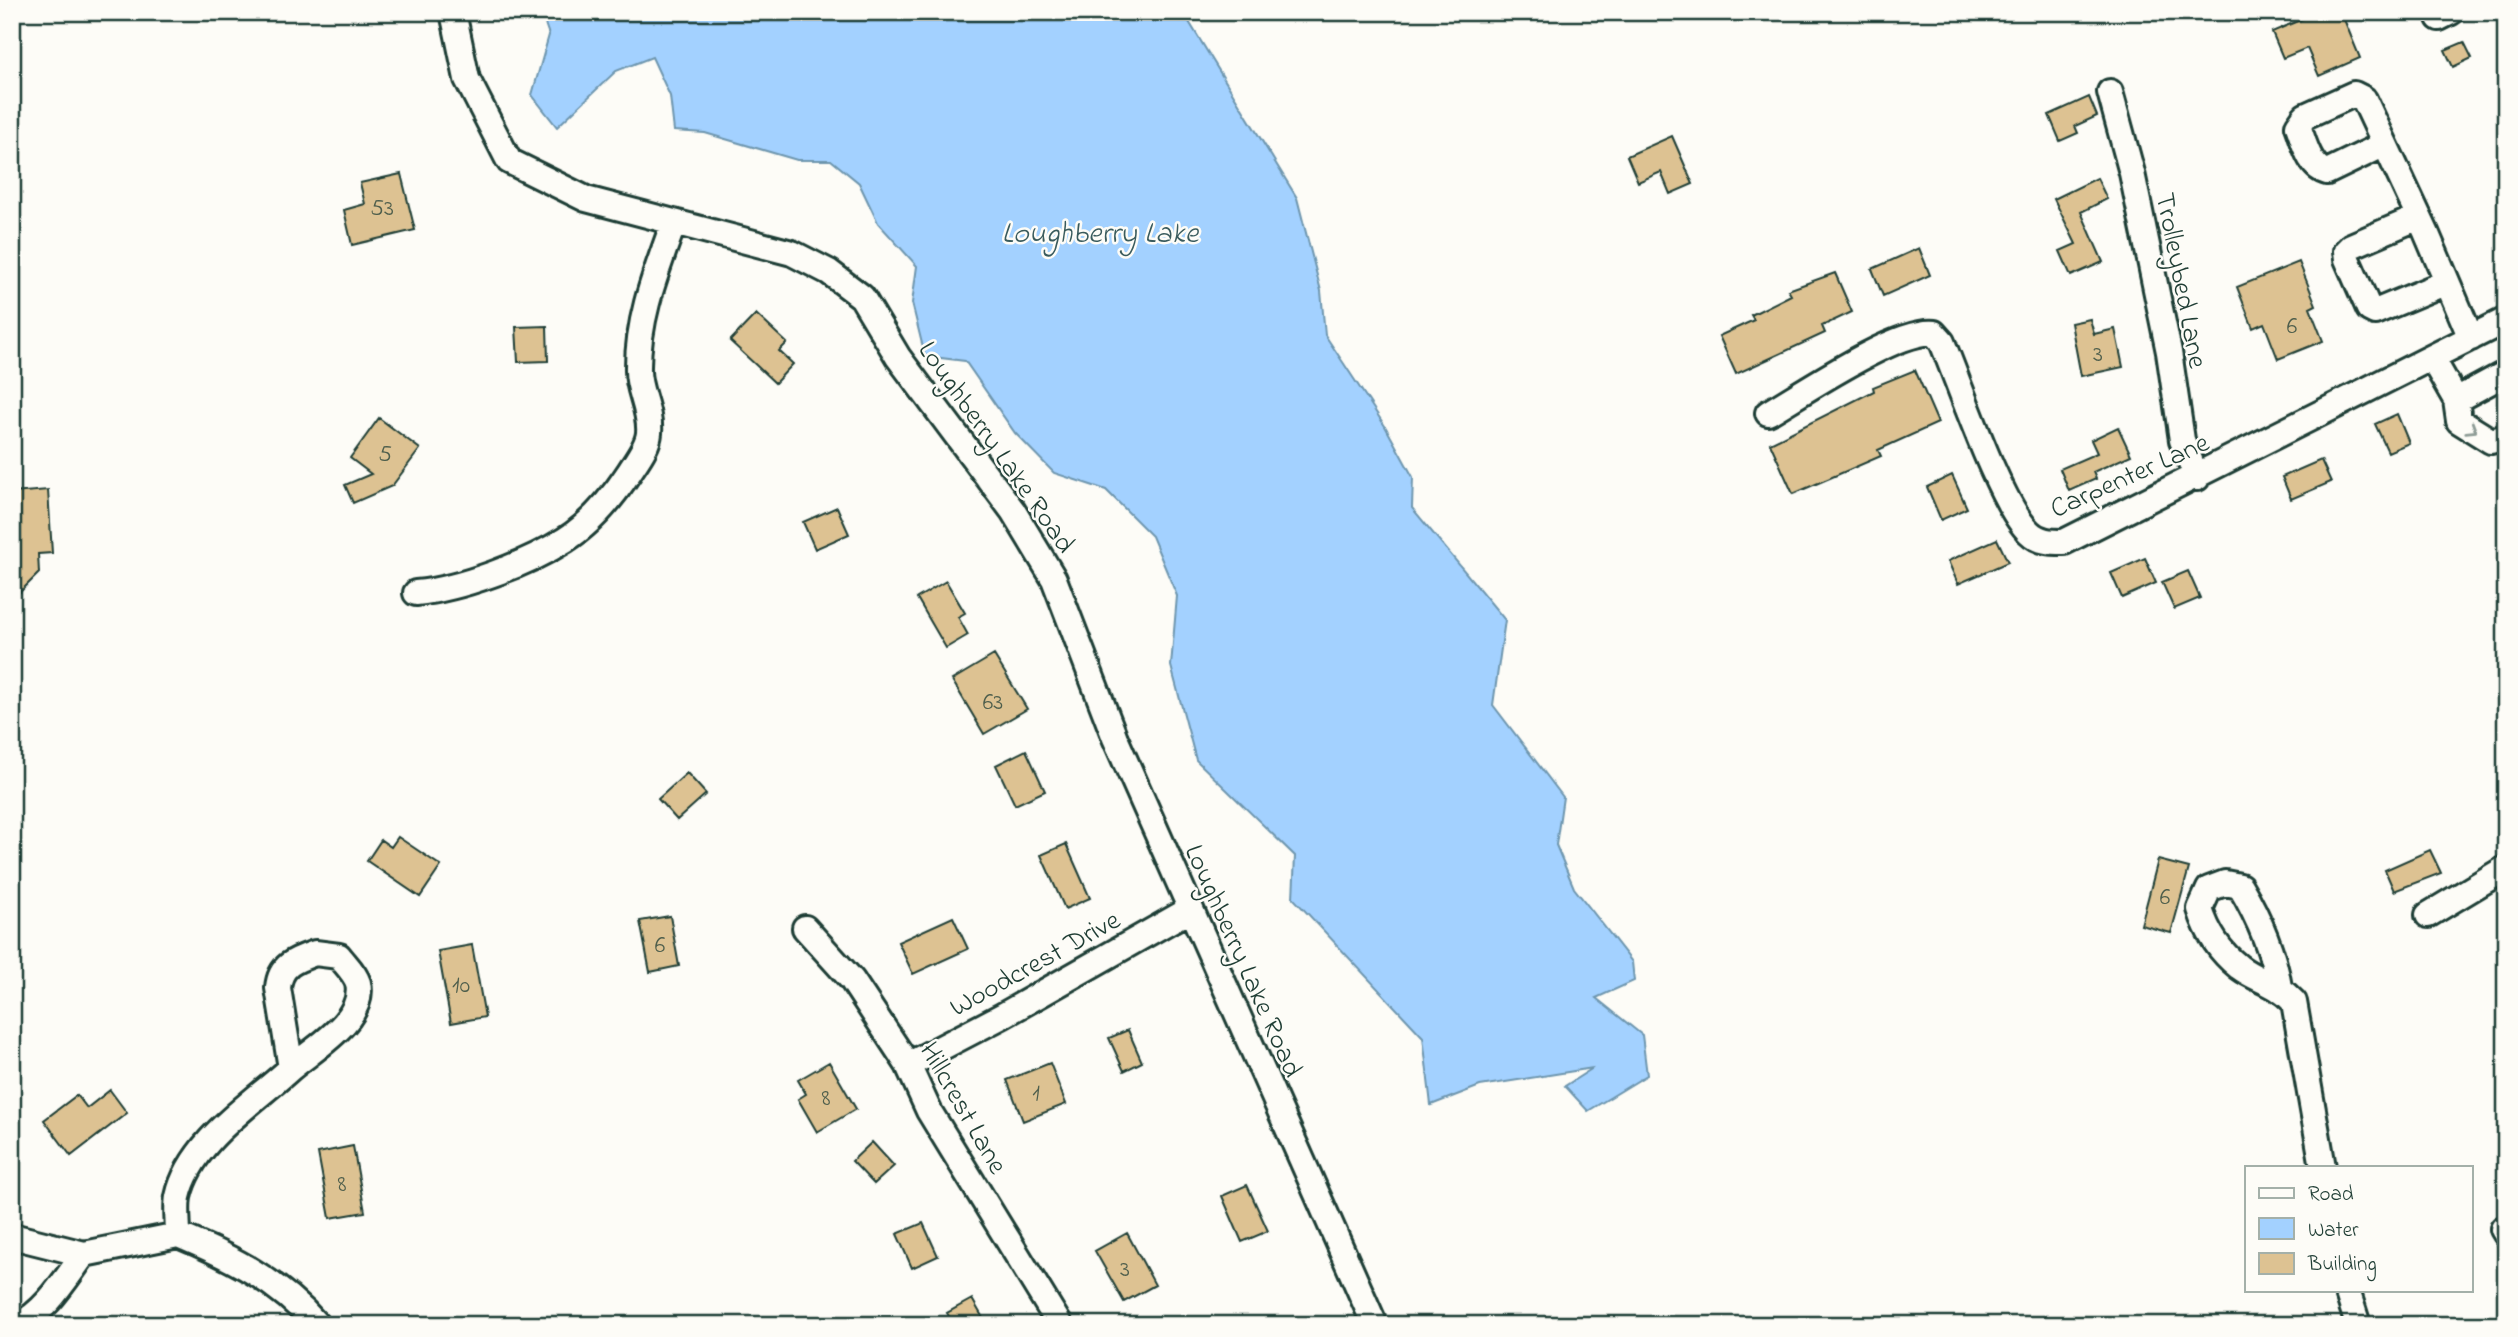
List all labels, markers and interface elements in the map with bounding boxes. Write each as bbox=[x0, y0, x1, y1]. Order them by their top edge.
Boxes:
street label: Trolleybed Lane bbox=[2142, 189, 2217, 372]
house number: 53 bbox=[370, 192, 394, 227]
water label: Loughberry Lake bbox=[1002, 213, 1200, 257]
house number: 6 bbox=[2287, 310, 2298, 345]
street label: Loughberry Lake Road bbox=[906, 333, 1084, 563]
house number: 3 bbox=[2093, 338, 2103, 373]
one-way arrow bbox=[2465, 421, 2478, 434]
street label: Carpenter Lane bbox=[2044, 424, 2217, 531]
house number: 5 bbox=[378, 438, 392, 473]
house number: 63 bbox=[983, 686, 1003, 721]
street label: Loughberry Lake Road bbox=[1172, 838, 1312, 1085]
house number: 6 bbox=[2160, 881, 2171, 916]
street label: Woodcrest Drive bbox=[943, 901, 1129, 1029]
house number: 6 bbox=[655, 929, 666, 964]
house number: 10 bbox=[452, 969, 470, 1004]
street label: Hillcrest Lane bbox=[907, 1035, 1017, 1183]
house number: 1 bbox=[1032, 1077, 1040, 1112]
house number: 8 bbox=[822, 1082, 831, 1117]
legend bbox=[2245, 1166, 2472, 1292]
house number: 8 bbox=[338, 1168, 347, 1203]
text: Road bbox=[2308, 1180, 2354, 1210]
text: Water bbox=[2308, 1216, 2359, 1246]
text: Building bbox=[2307, 1250, 2377, 1282]
house number: 3 bbox=[1120, 1253, 1130, 1288]

